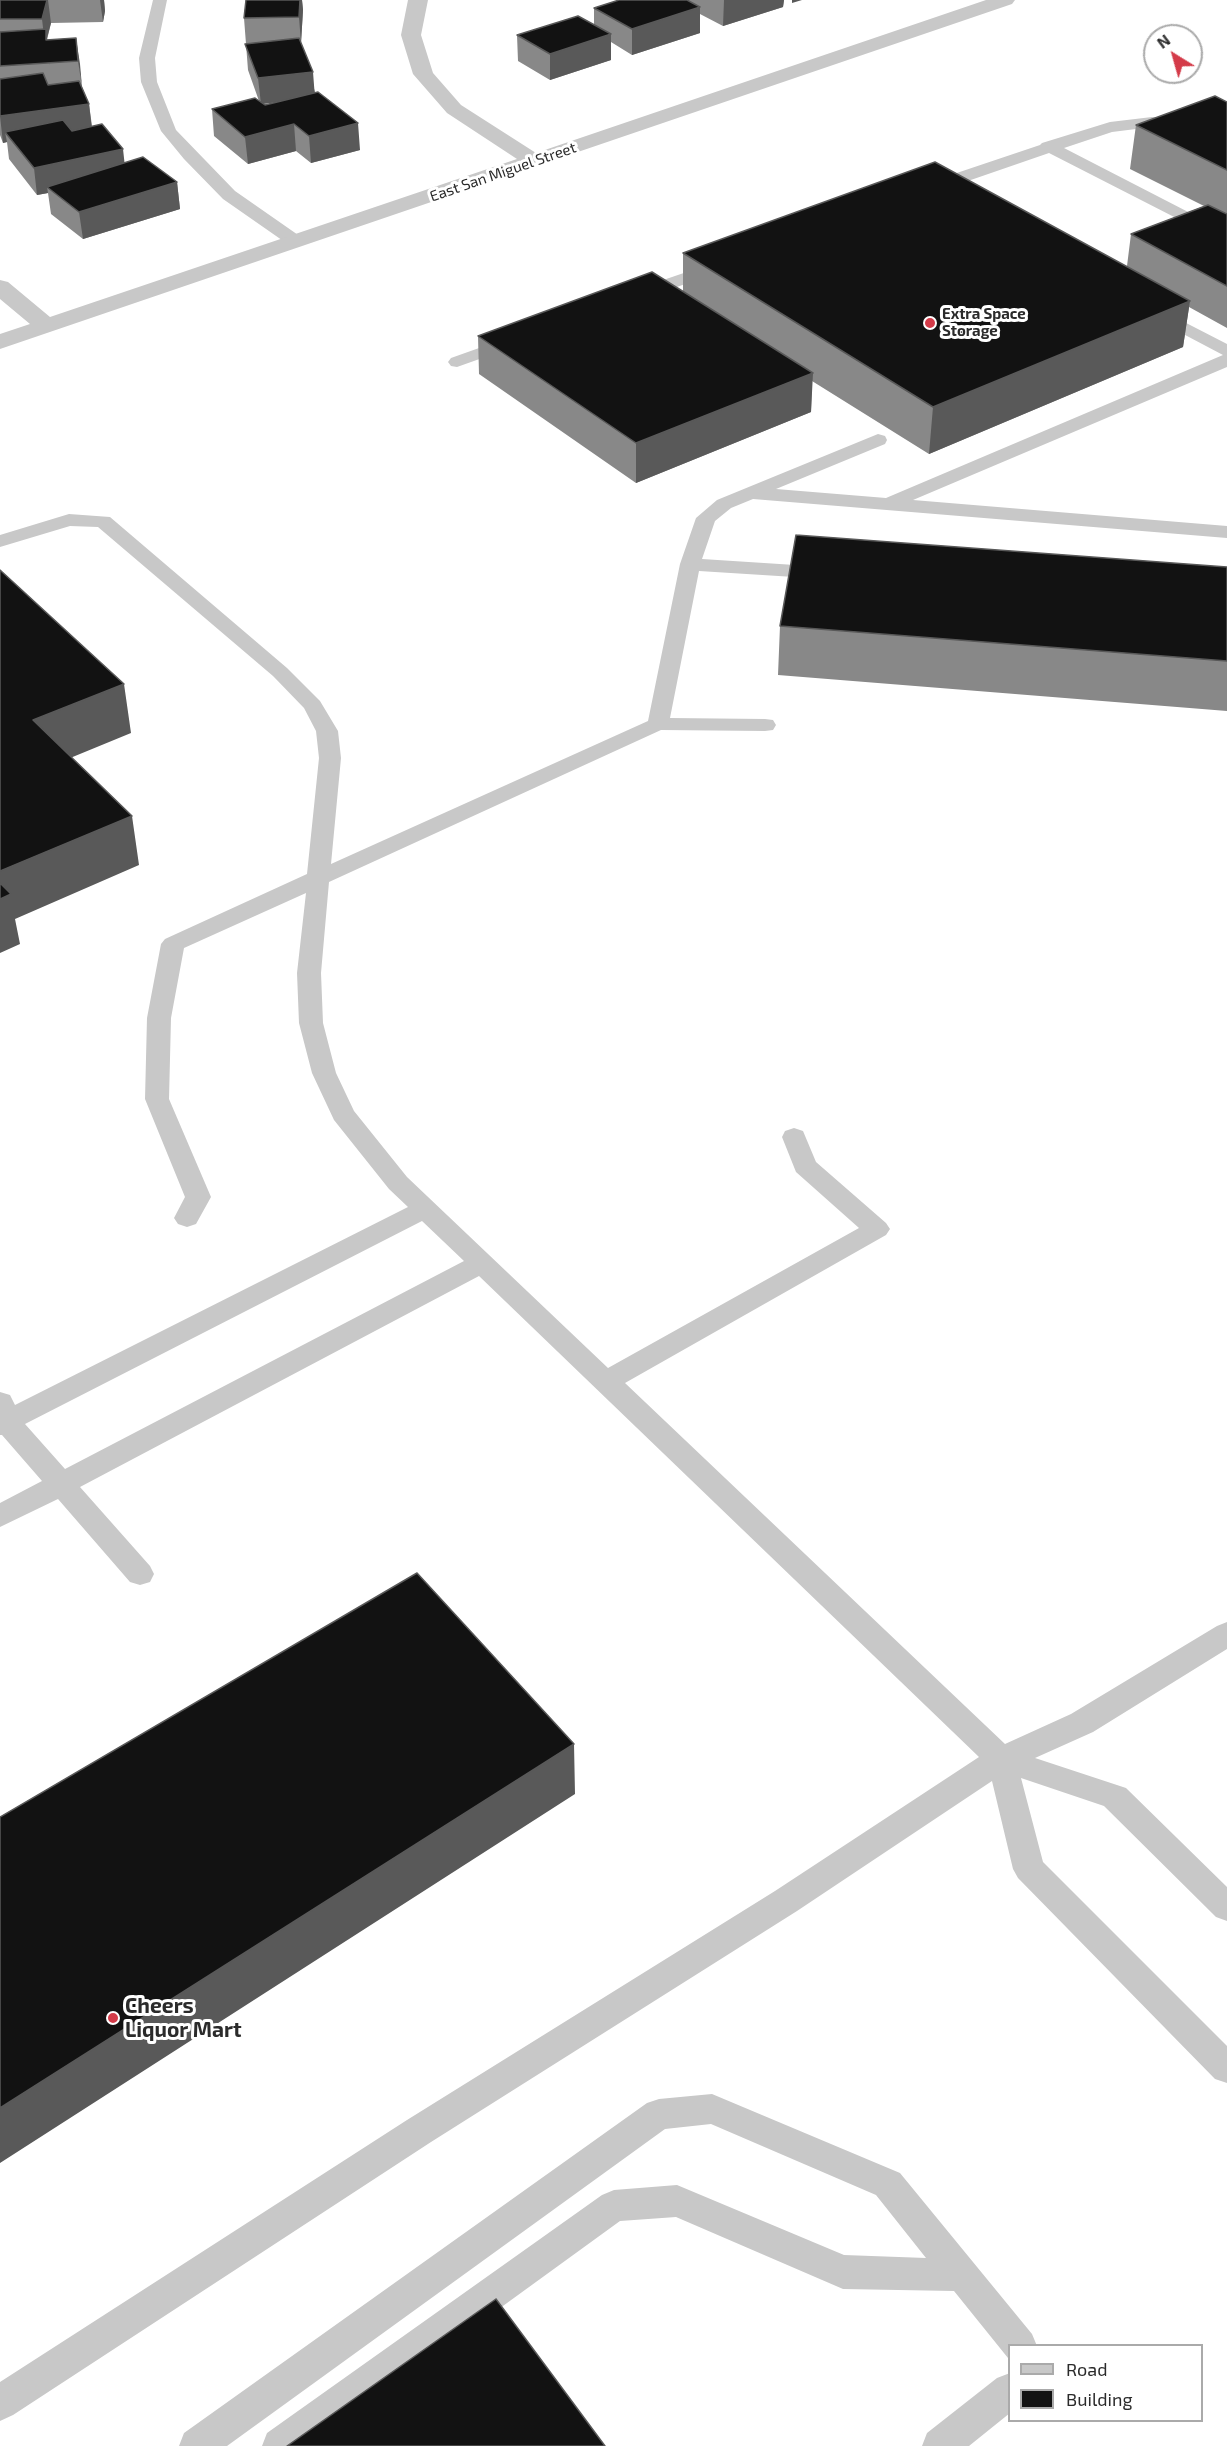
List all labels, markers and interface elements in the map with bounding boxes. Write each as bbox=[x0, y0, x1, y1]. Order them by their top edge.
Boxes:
north arrow bbox=[1143, 24, 1203, 84]
text: N bbox=[1153, 30, 1173, 52]
street label: East San Miguel Street bbox=[428, 139, 578, 205]
place label: Extra Space Storage bbox=[942, 305, 1026, 340]
marker: Extra Space Storage bbox=[923, 316, 937, 330]
place label: Cheers Liquor Mart bbox=[125, 1993, 242, 2043]
marker: Cheers Liquor Mart bbox=[106, 2011, 120, 2025]
legend bbox=[1008, 2344, 1203, 2422]
text: Road bbox=[1066, 2358, 1107, 2380]
text: Building bbox=[1066, 2388, 1133, 2410]

